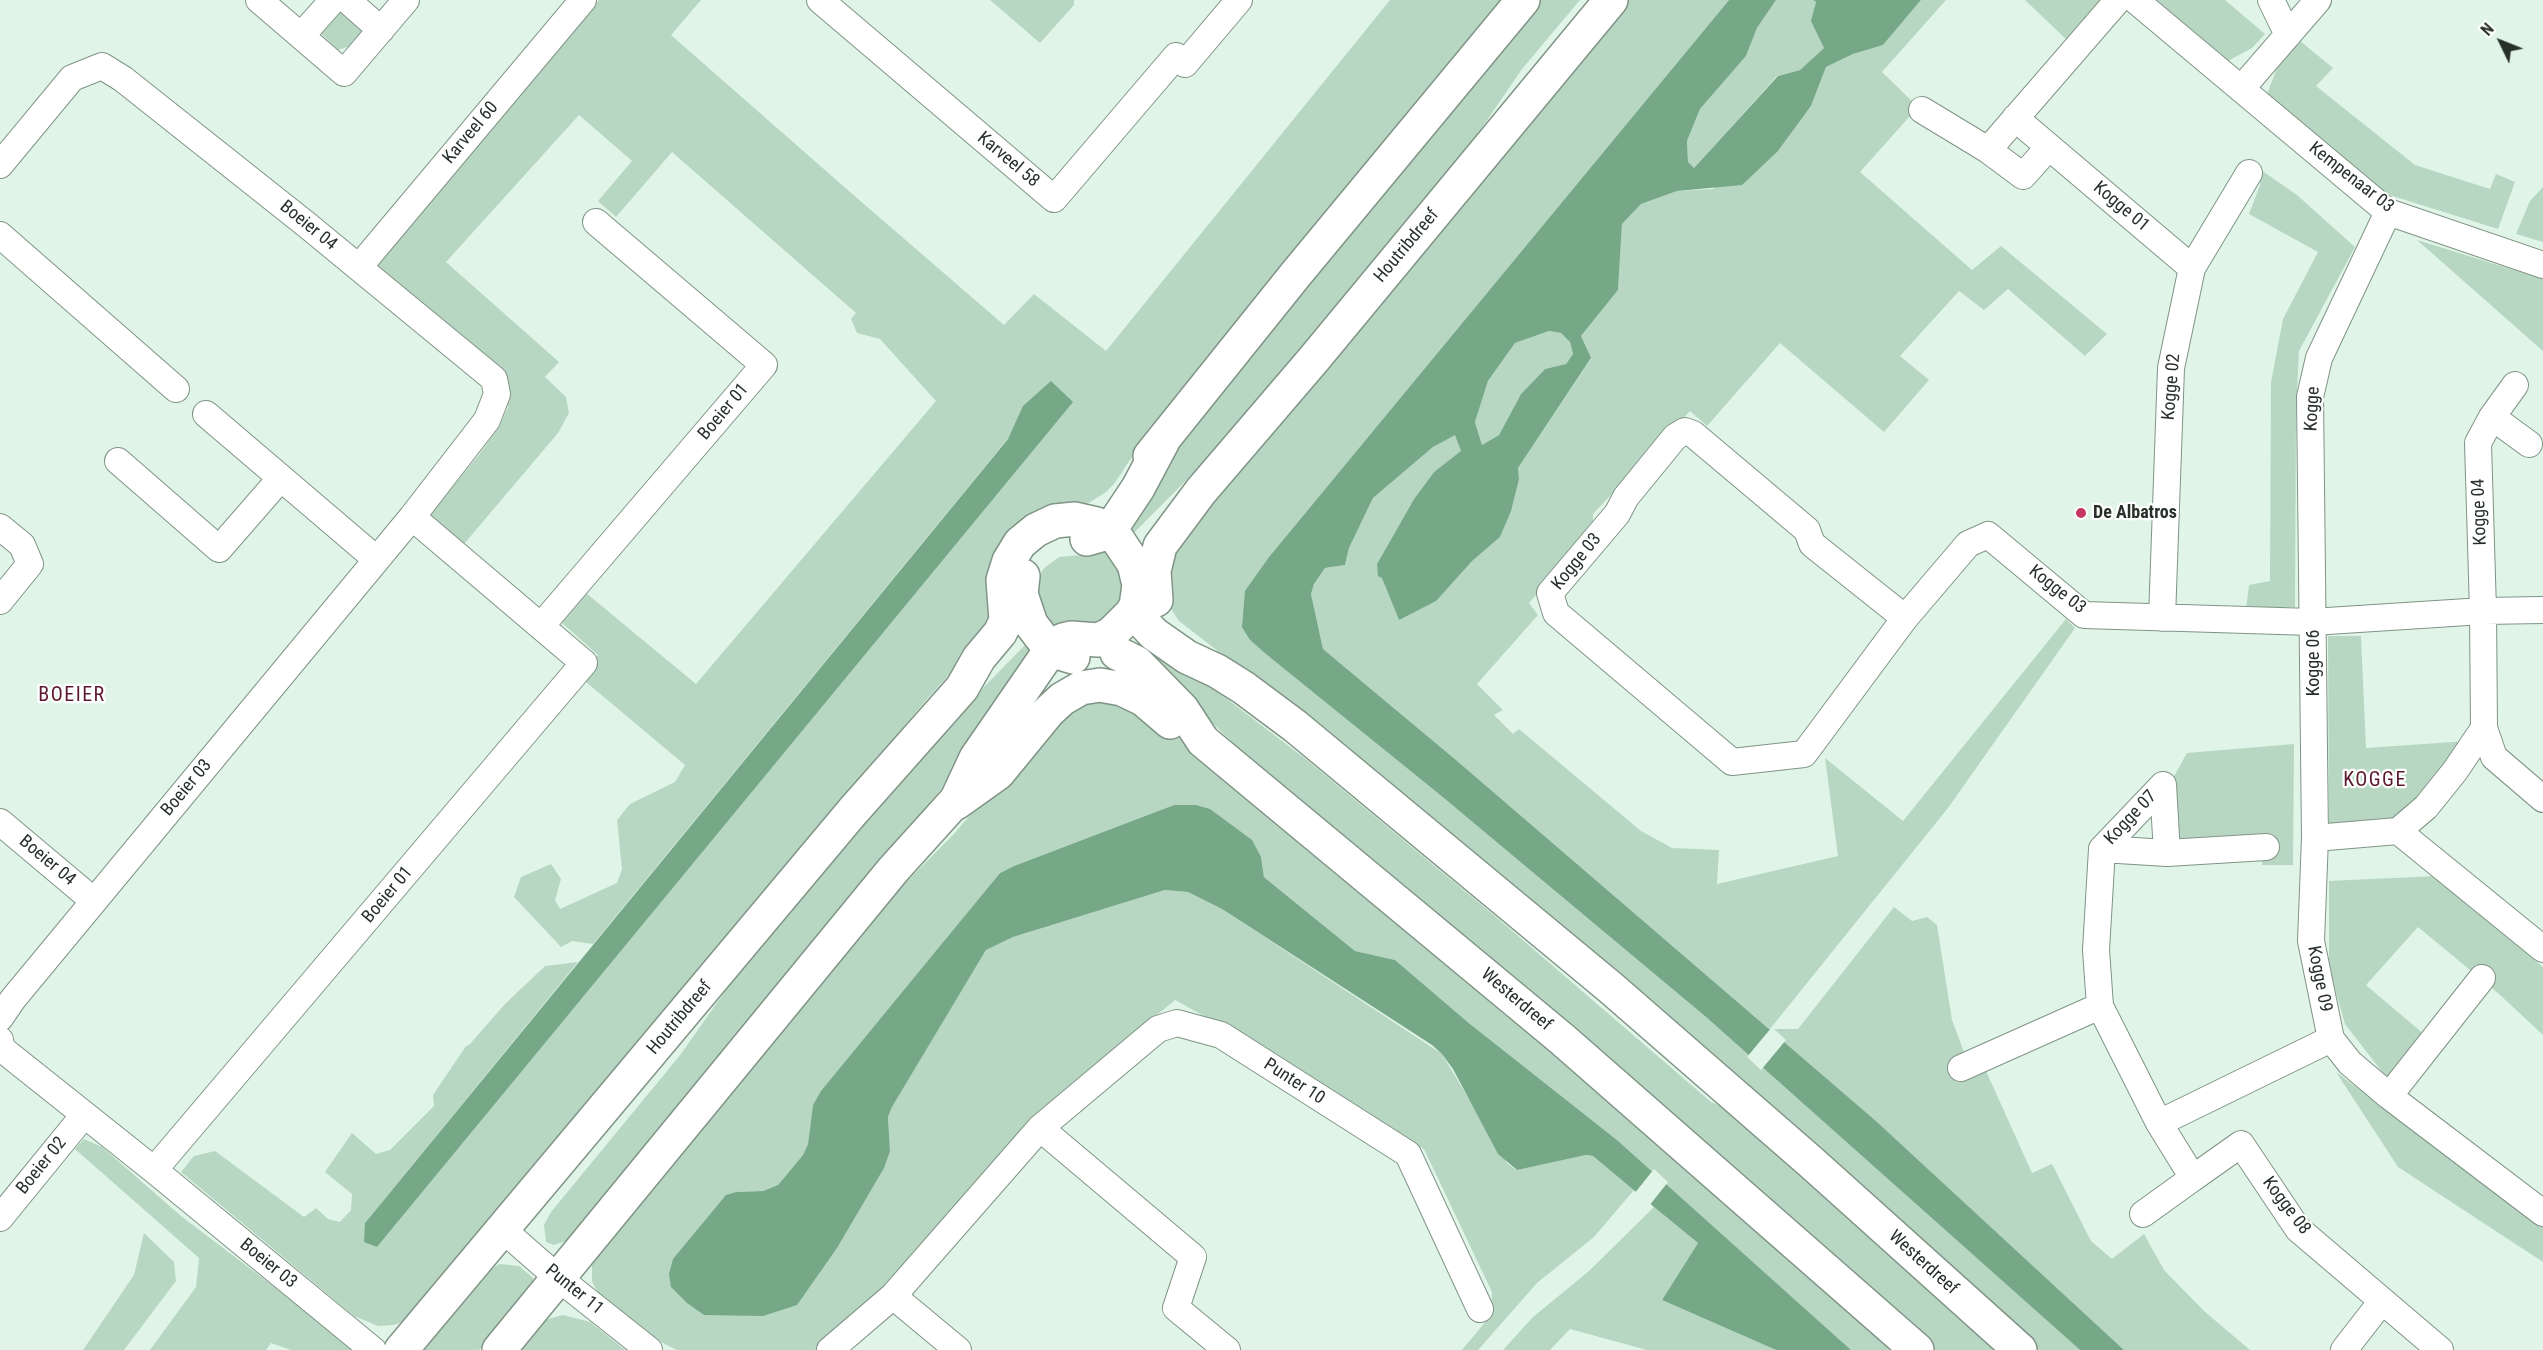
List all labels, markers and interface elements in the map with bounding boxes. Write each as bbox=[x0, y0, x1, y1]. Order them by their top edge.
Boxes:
north arrow bbox=[2471, 12, 2531, 72]
text: N bbox=[2477, 19, 2498, 39]
street label: Karveel 60 bbox=[439, 97, 503, 169]
street label: Karveel 58 bbox=[972, 128, 1044, 192]
street label: Kempenaar 03 bbox=[2304, 138, 2398, 218]
street label: Kogge 01 bbox=[2089, 177, 2153, 237]
street label: Boeier 04 bbox=[275, 196, 341, 256]
street label: Houtribdreef bbox=[1370, 205, 1444, 287]
street label: Kogge 02 bbox=[2158, 353, 2186, 421]
street label: Boeier 01 bbox=[694, 379, 754, 445]
street label: Kogge bbox=[2301, 386, 2325, 432]
street label: Kogge 04 bbox=[2468, 478, 2492, 546]
place label: De Albatros bbox=[2093, 502, 2177, 524]
marker: De Albatros bbox=[2074, 506, 2088, 520]
street label: Kogge 03 bbox=[1548, 529, 1606, 595]
street label: Kogge 03 bbox=[2024, 561, 2090, 619]
street label: Kogge 06 bbox=[2303, 630, 2325, 696]
district label: BOEIER bbox=[38, 684, 106, 708]
street label: Boeier 03 bbox=[157, 755, 217, 821]
district label: KOGGE bbox=[2343, 769, 2407, 793]
street label: Kogge 07 bbox=[2100, 786, 2162, 850]
street label: Boeier 04 bbox=[14, 831, 80, 891]
street label: Boeier 01 bbox=[358, 862, 418, 928]
street label: Kogge 09 bbox=[2302, 944, 2336, 1014]
street label: Westerdreef bbox=[1476, 964, 1556, 1036]
street label: Houtribdreef bbox=[643, 977, 717, 1059]
street label: Punter 10 bbox=[1259, 1054, 1329, 1110]
street label: Boeier 02 bbox=[12, 1133, 72, 1199]
street label: Kogge 08 bbox=[2257, 1173, 2315, 1239]
street label: Westerdreef bbox=[1884, 1226, 1962, 1300]
street label: Boeier 03 bbox=[235, 1234, 301, 1294]
street label: Punter 11 bbox=[541, 1260, 607, 1320]

